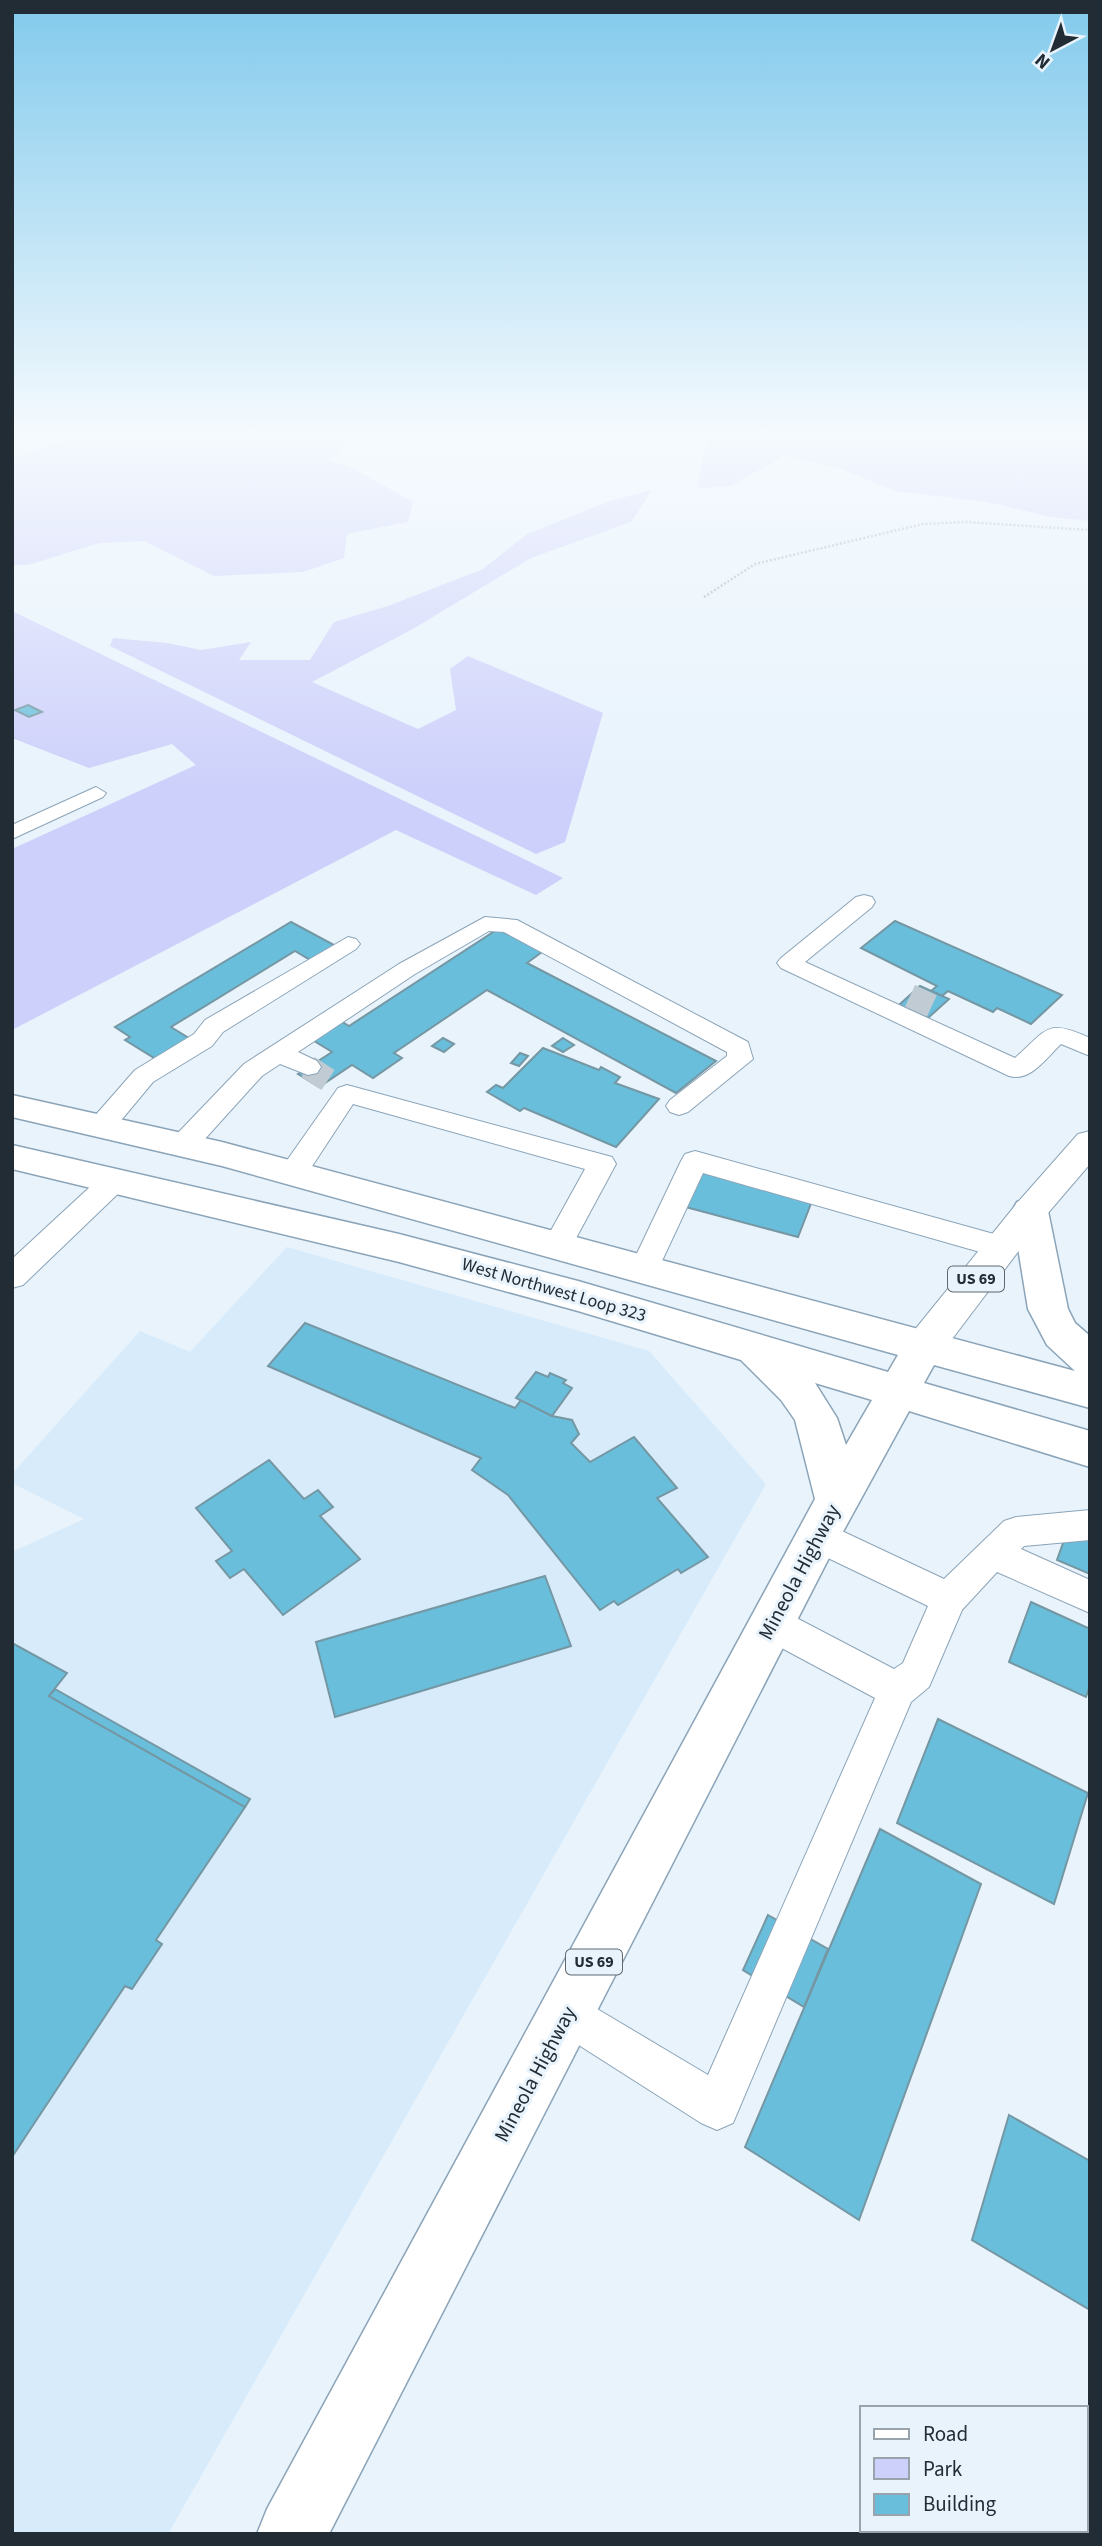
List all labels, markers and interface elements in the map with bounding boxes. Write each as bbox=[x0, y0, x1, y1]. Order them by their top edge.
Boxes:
north arrow bbox=[1018, 14, 1088, 84]
text: N bbox=[1029, 46, 1056, 75]
street label: West Northwest Loop 323 bbox=[459, 1252, 649, 1328]
road number: US 69 bbox=[948, 1266, 1004, 1292]
street label: Mineola Highway bbox=[751, 1499, 848, 1645]
road number: US 69 bbox=[566, 1950, 622, 1974]
street label: Mineola Highway bbox=[487, 2001, 584, 2147]
legend bbox=[860, 2406, 1088, 2532]
text: Road bbox=[923, 2419, 968, 2449]
text: Park bbox=[923, 2454, 963, 2484]
text: Building bbox=[923, 2489, 997, 2519]

